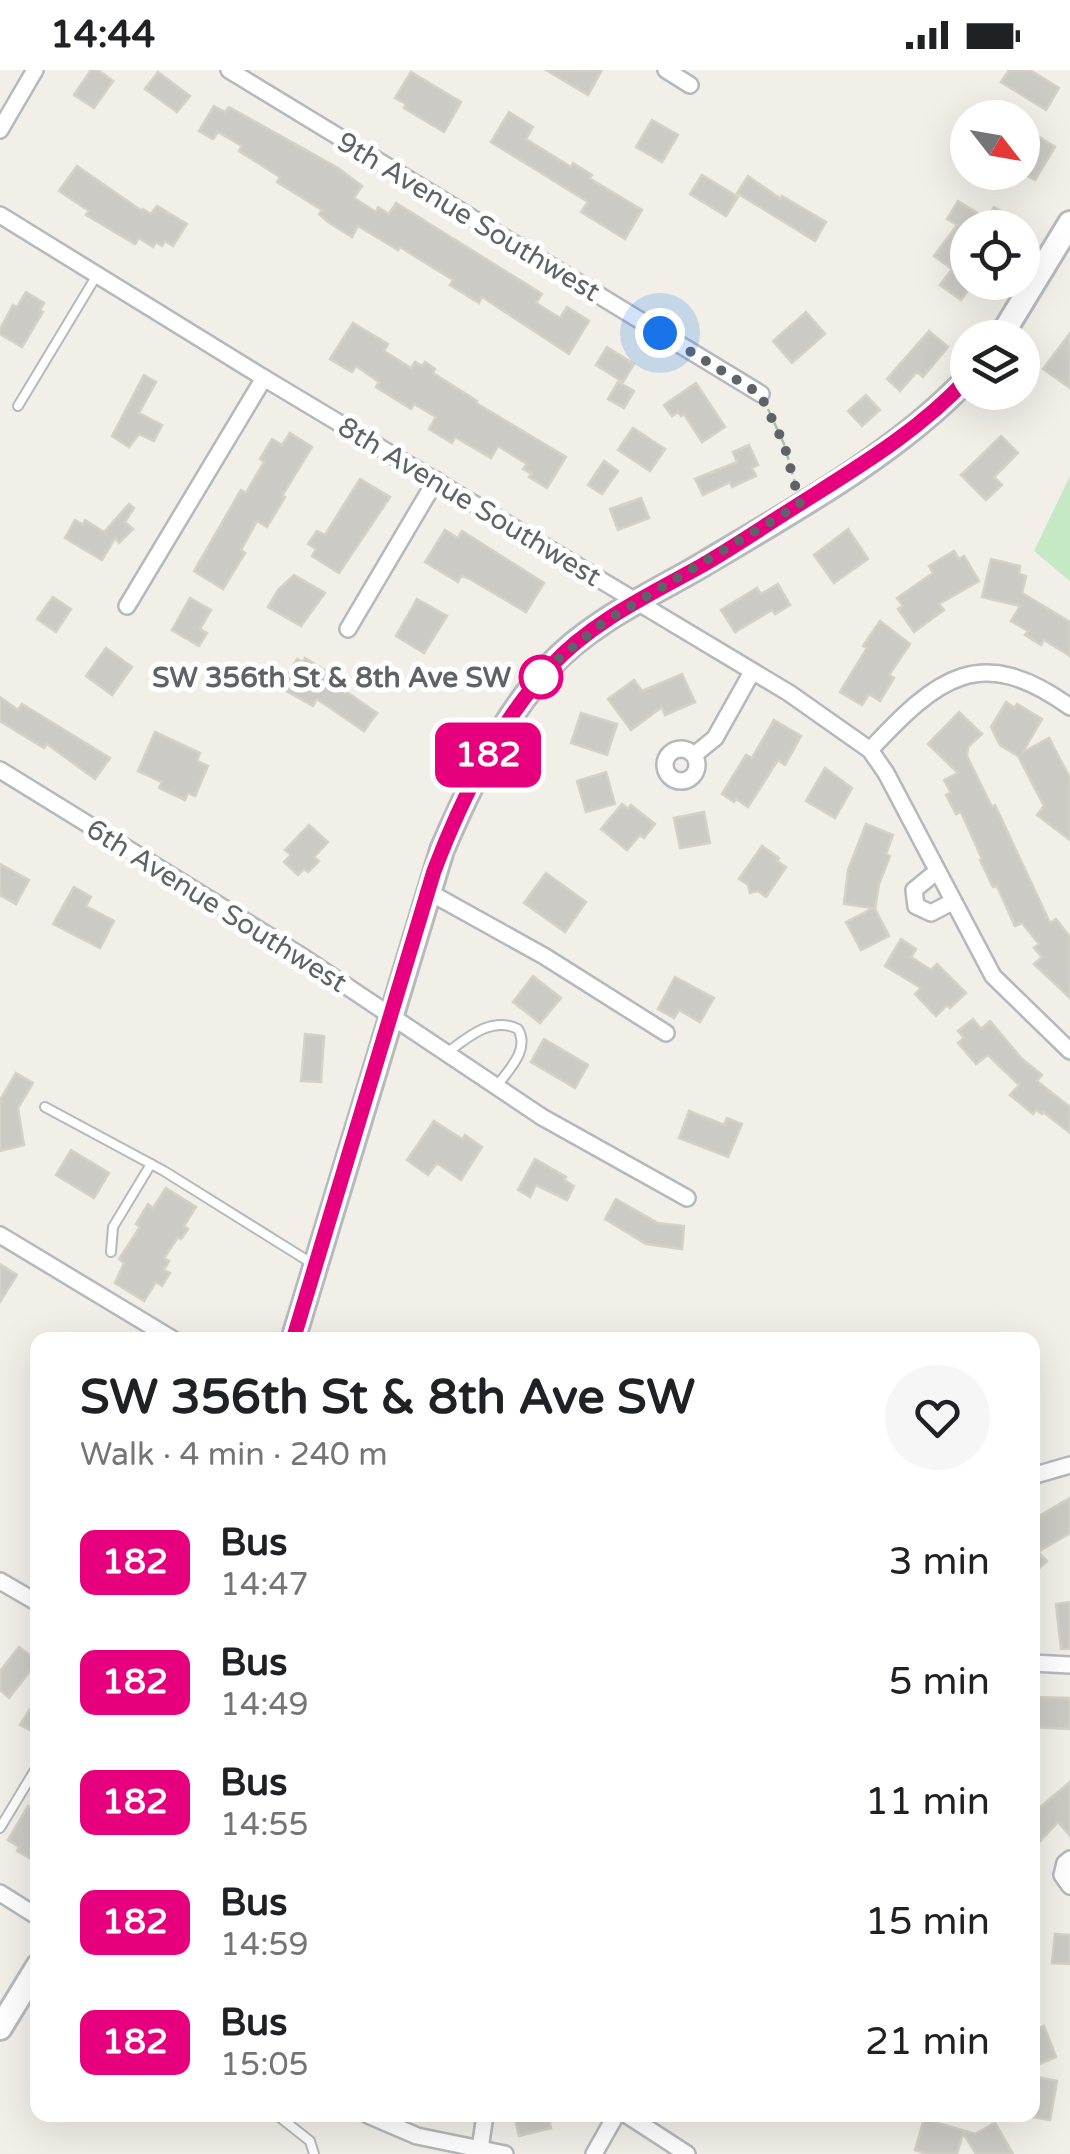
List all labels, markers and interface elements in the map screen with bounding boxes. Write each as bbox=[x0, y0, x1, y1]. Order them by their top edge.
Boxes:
text: 14:44 bbox=[50, 12, 155, 58]
north arrow bbox=[950, 100, 1040, 190]
map controls bbox=[950, 100, 1040, 410]
street label: 9th Avenue Southwest bbox=[331, 125, 606, 309]
button: locate bbox=[950, 210, 1040, 300]
your location bbox=[635, 308, 685, 358]
button: layers bbox=[950, 320, 1040, 410]
street label: 8th Avenue Southwest bbox=[332, 410, 607, 594]
marker: SW 356th St & 8th Ave SW bbox=[520, 656, 562, 698]
place label: SW 356th St & 8th Ave SW bbox=[152, 661, 512, 695]
line badge: 182 bbox=[430, 722, 546, 788]
text: 182 bbox=[455, 734, 521, 776]
street label: 6th Avenue Southwest bbox=[80, 812, 353, 1000]
button: heart bbox=[885, 1365, 990, 1470]
text: SW 356th St & 8th Ave SW bbox=[80, 1369, 695, 1427]
text: Walk · 4 min · 240 m bbox=[80, 1436, 388, 1474]
text: Bus bbox=[220, 1520, 287, 1566]
text: 3 min bbox=[889, 1539, 990, 1585]
text: 182 bbox=[102, 1541, 168, 1583]
text: 14:47 bbox=[220, 1566, 309, 1604]
text: Bus bbox=[220, 1640, 287, 1686]
text: 5 min bbox=[889, 1659, 990, 1705]
text: 182 bbox=[102, 1661, 168, 1703]
text: 14:49 bbox=[220, 1686, 309, 1724]
text: Bus bbox=[220, 1760, 287, 1806]
text: 11 min bbox=[865, 1779, 990, 1825]
text: 182 bbox=[102, 1781, 168, 1823]
text: 14:55 bbox=[220, 1806, 309, 1844]
text: Bus bbox=[220, 1880, 287, 1926]
text: 15 min bbox=[865, 1899, 990, 1945]
text: 182 bbox=[102, 1901, 168, 1943]
text: 14:59 bbox=[220, 1926, 309, 1964]
text: Bus bbox=[220, 2000, 287, 2046]
text: 21 min bbox=[865, 2019, 990, 2065]
text: 182 bbox=[102, 2021, 168, 2063]
text: 15:05 bbox=[220, 2046, 309, 2084]

